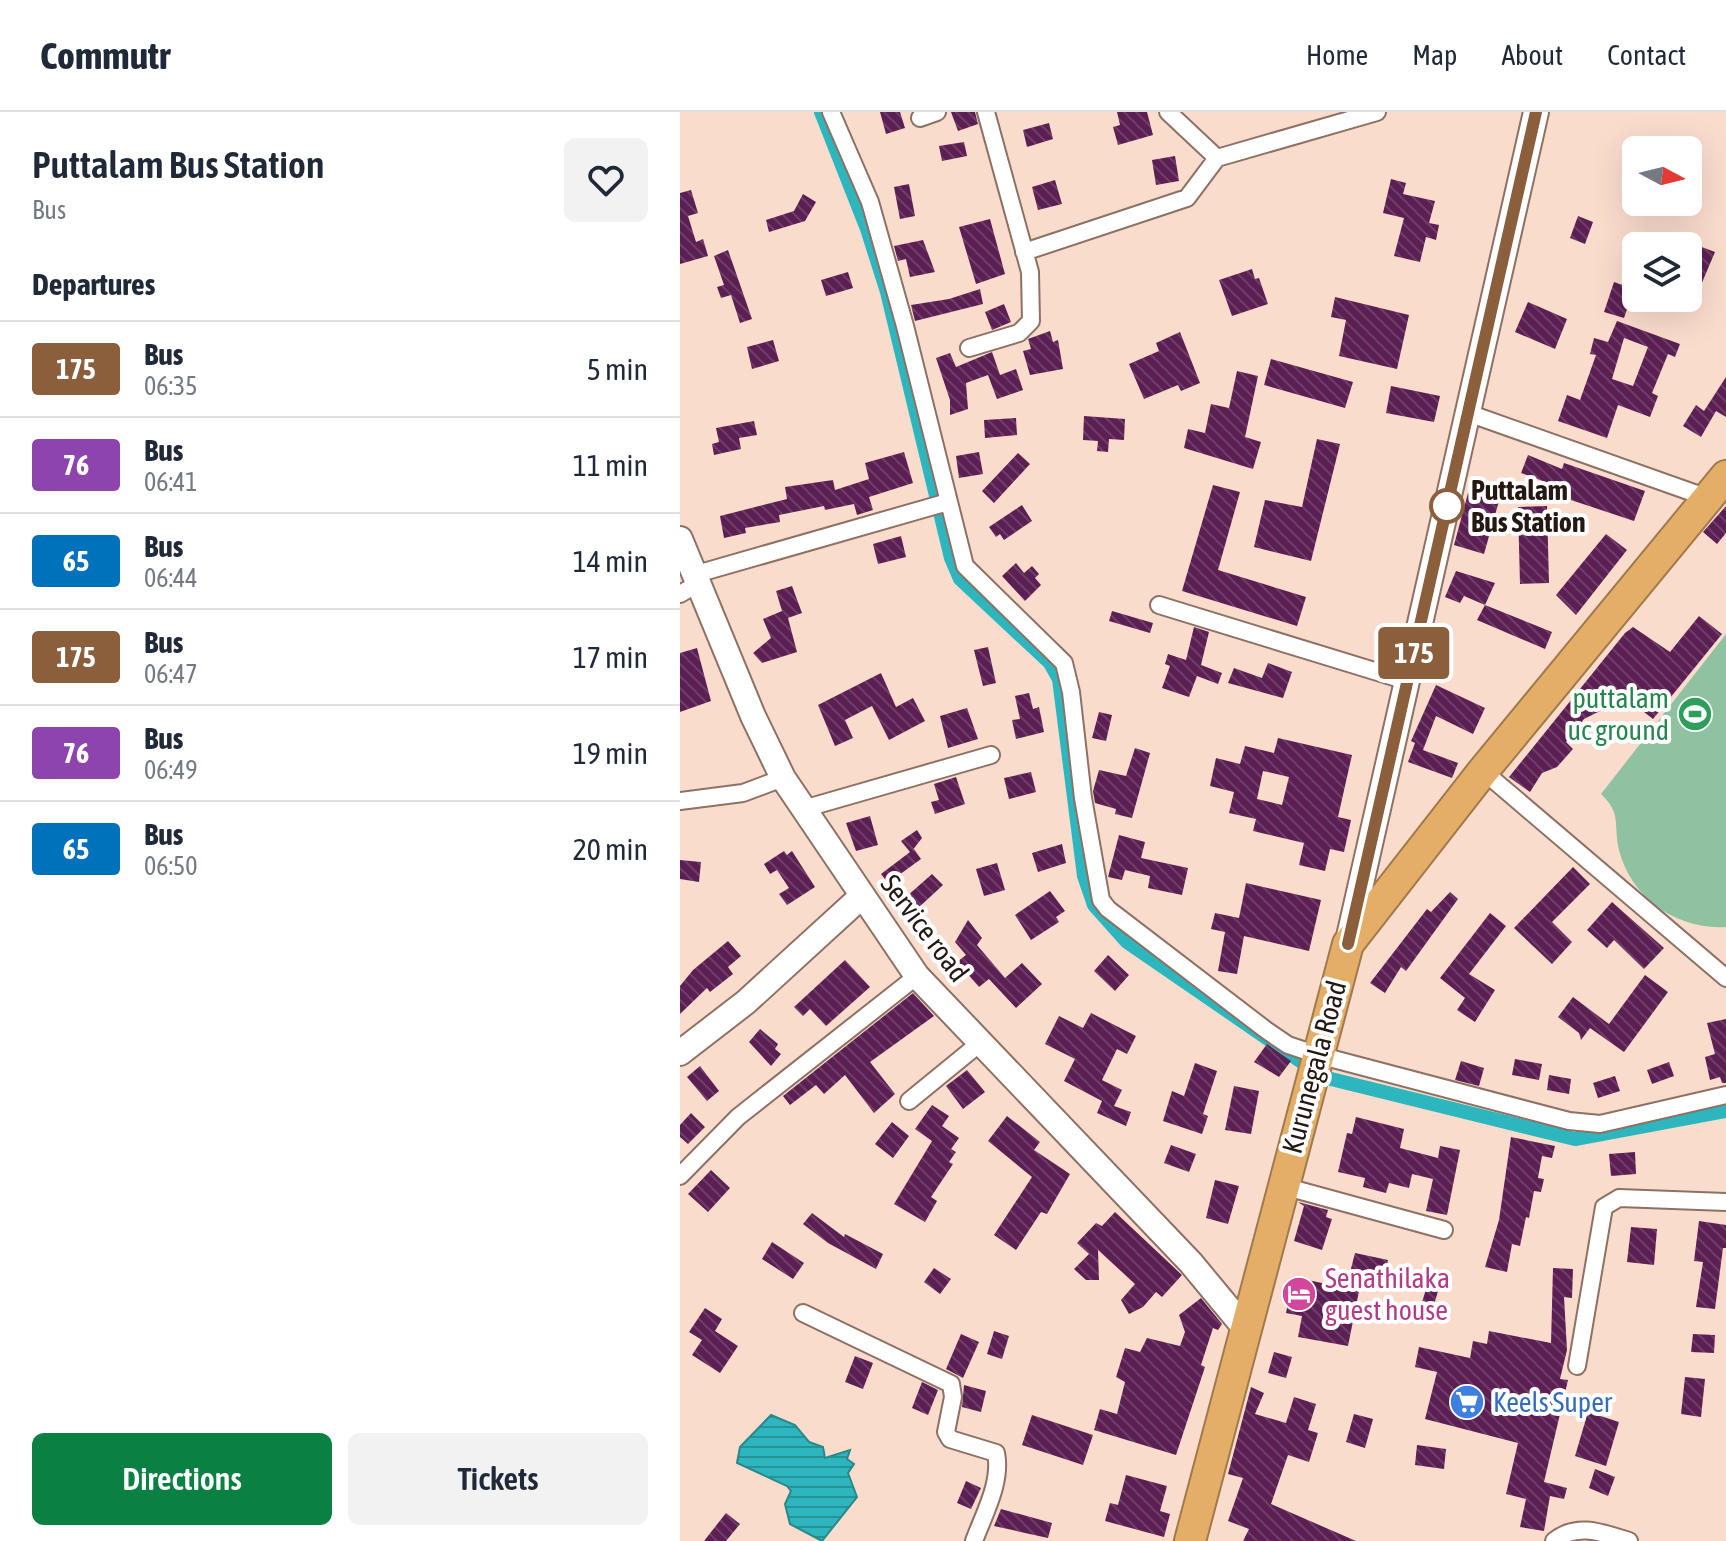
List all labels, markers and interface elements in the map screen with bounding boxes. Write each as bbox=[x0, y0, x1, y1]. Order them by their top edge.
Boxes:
text: Commutr bbox=[40, 34, 170, 77]
text: Home bbox=[1306, 39, 1368, 71]
text: Map bbox=[1412, 39, 1457, 71]
text: About bbox=[1501, 39, 1563, 71]
text: Contact bbox=[1607, 39, 1686, 71]
north arrow bbox=[1622, 136, 1702, 216]
map controls bbox=[1622, 136, 1702, 312]
button: heart bbox=[564, 138, 648, 222]
text: Puttalam Bus Station bbox=[32, 143, 324, 186]
text: Bus bbox=[32, 195, 66, 225]
button: layers bbox=[1622, 232, 1702, 312]
text: Departures bbox=[32, 267, 155, 301]
text: Bus bbox=[144, 337, 183, 371]
text: 5 min bbox=[587, 352, 648, 386]
text: 175 bbox=[56, 353, 96, 385]
text: 06:35 bbox=[144, 371, 198, 401]
text: Bus bbox=[144, 433, 183, 467]
text: 11 min bbox=[573, 448, 648, 482]
text: 76 bbox=[63, 449, 89, 481]
text: 06:41 bbox=[144, 467, 198, 497]
place label: Puttalam Bus Station bbox=[1471, 474, 1586, 538]
marker: Puttalam Bus Station bbox=[1430, 489, 1464, 523]
text: Bus bbox=[144, 529, 183, 563]
text: 14 min bbox=[573, 544, 648, 578]
text: 65 bbox=[63, 545, 89, 577]
text: 06:44 bbox=[144, 563, 198, 593]
text: Bus bbox=[144, 625, 183, 659]
line badge: 175 bbox=[1368, 627, 1460, 679]
text: 175 bbox=[1394, 637, 1434, 669]
text: 17 min bbox=[573, 640, 648, 674]
text: 175 bbox=[56, 641, 96, 673]
text: 06:47 bbox=[144, 659, 198, 689]
place label: puttalam uc ground bbox=[1567, 682, 1669, 746]
sports icon: puttalam uc ground bbox=[1676, 695, 1714, 733]
text: Bus bbox=[144, 721, 183, 755]
text: 19 min bbox=[573, 736, 648, 770]
text: 76 bbox=[63, 737, 89, 769]
text: 06:49 bbox=[144, 755, 198, 785]
text: Bus bbox=[144, 817, 183, 851]
text: 20 min bbox=[573, 832, 648, 866]
text: 65 bbox=[63, 833, 89, 865]
text: 06:50 bbox=[144, 851, 198, 881]
street label: Service road bbox=[875, 868, 975, 988]
street label: Kurunegala Road bbox=[1276, 977, 1352, 1157]
place label: Senathilaka guest house bbox=[1325, 1262, 1450, 1326]
hotel icon: Senathilaka guest house bbox=[1280, 1275, 1318, 1313]
supermarket icon: Keels Super bbox=[1448, 1383, 1486, 1421]
place label: Keels Super bbox=[1493, 1386, 1613, 1418]
button: Directions bbox=[32, 1433, 332, 1525]
button: Tickets bbox=[348, 1433, 648, 1525]

